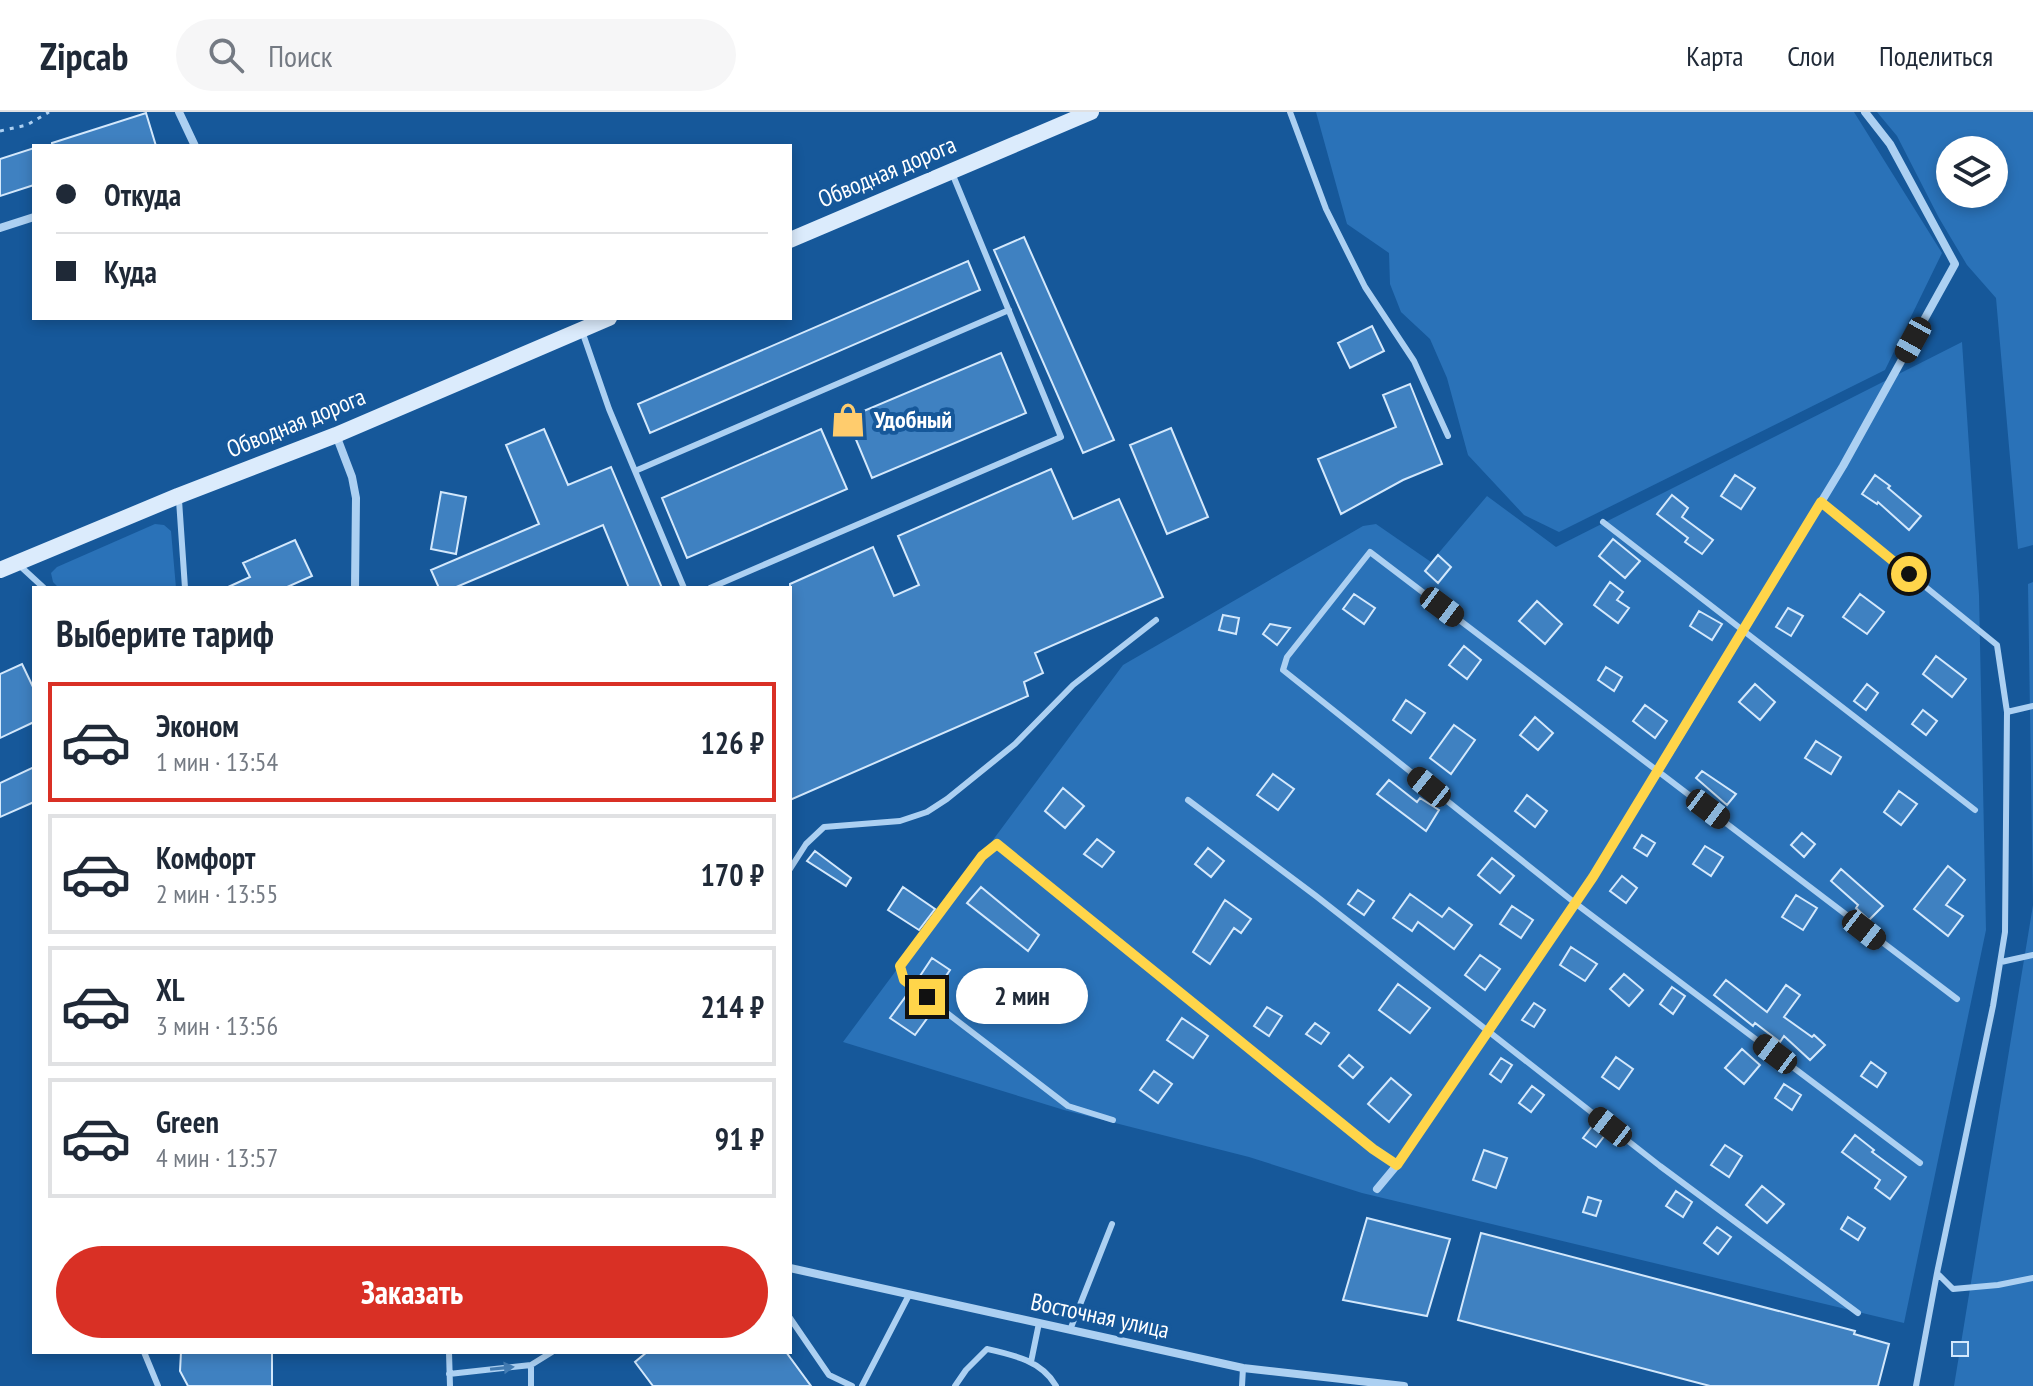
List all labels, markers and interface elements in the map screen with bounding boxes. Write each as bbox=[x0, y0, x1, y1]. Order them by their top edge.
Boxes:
search box bbox=[176, 19, 736, 91]
text: Zipcab bbox=[40, 31, 128, 80]
icon: search bbox=[204, 33, 248, 77]
text: Поиск bbox=[268, 36, 332, 75]
text: Карта bbox=[1686, 37, 1743, 74]
text: Слои bbox=[1787, 37, 1835, 74]
text: Поделиться bbox=[1879, 37, 1993, 74]
street label: Обводная дорога bbox=[813, 129, 960, 215]
map controls bbox=[1936, 136, 2008, 208]
button: layers bbox=[1936, 136, 2008, 208]
text: Откуда bbox=[104, 175, 181, 214]
text: Куда bbox=[104, 252, 157, 291]
car bbox=[1891, 313, 1935, 367]
street label: Обводная дорога bbox=[222, 381, 370, 464]
shop icon: Удобный bbox=[829, 401, 867, 439]
place label: Удобный bbox=[873, 404, 952, 435]
route start bbox=[1891, 556, 1927, 592]
car bbox=[1416, 583, 1468, 631]
text: Выберите тариф bbox=[56, 610, 274, 657]
icon: car bbox=[60, 706, 132, 778]
text: Эконом bbox=[156, 706, 239, 745]
text: 126 ₽ bbox=[700, 723, 764, 762]
text: 1 мин · 13:54 bbox=[156, 745, 278, 778]
car bbox=[1403, 763, 1455, 811]
car bbox=[1682, 785, 1734, 833]
icon: car bbox=[60, 838, 132, 910]
text: Комфорт bbox=[156, 838, 255, 877]
text: 170 ₽ bbox=[700, 855, 764, 894]
text: 2 мин · 13:55 bbox=[156, 877, 278, 910]
car bbox=[1838, 906, 1890, 954]
callout: 2 мин bbox=[955, 969, 1087, 1025]
icon: car bbox=[60, 970, 132, 1042]
text: XL bbox=[156, 970, 185, 1009]
route end bbox=[909, 979, 945, 1015]
text: 2 мин bbox=[994, 979, 1050, 1012]
text: 214 ₽ bbox=[700, 987, 764, 1026]
text: 3 мин · 13:56 bbox=[156, 1009, 278, 1042]
car bbox=[1749, 1030, 1801, 1078]
icon: car bbox=[60, 1102, 132, 1174]
text: Green bbox=[156, 1102, 219, 1141]
car bbox=[1584, 1103, 1636, 1151]
text: 91 ₽ bbox=[715, 1119, 764, 1158]
text: 4 мин · 13:57 bbox=[156, 1141, 278, 1174]
button: Заказать bbox=[56, 1246, 768, 1338]
street label: Восточная улица bbox=[1028, 1286, 1172, 1345]
one-way arrow bbox=[490, 1361, 515, 1374]

